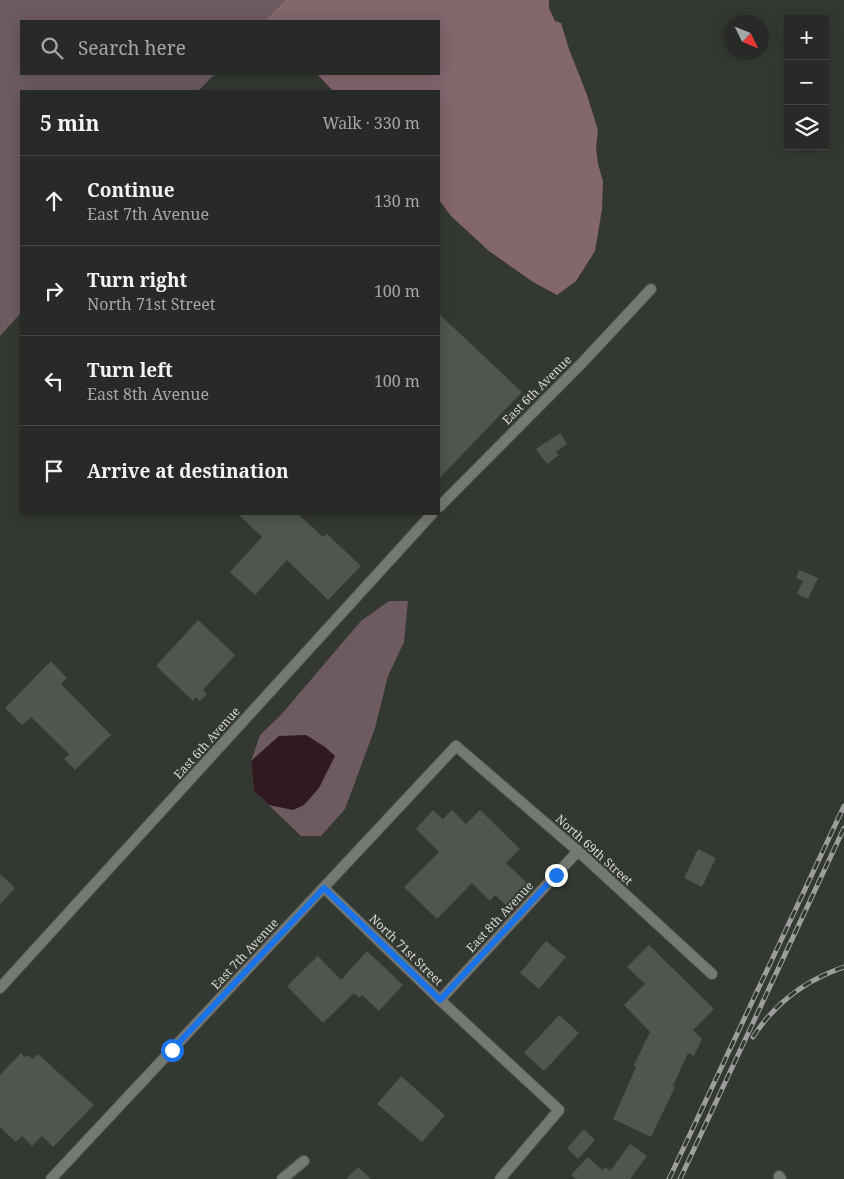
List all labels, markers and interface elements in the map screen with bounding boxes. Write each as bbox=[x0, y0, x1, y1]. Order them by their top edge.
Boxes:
north arrow bbox=[724, 15, 769, 60]
map controls bbox=[784, 15, 829, 150]
button: + bbox=[784, 15, 829, 60]
search box bbox=[20, 20, 440, 75]
icon: search bbox=[38, 34, 66, 62]
text: Search here bbox=[78, 35, 186, 61]
button: − bbox=[784, 60, 829, 105]
button: layers bbox=[784, 105, 829, 150]
text: 5 min bbox=[40, 109, 99, 137]
text: Walk · 330 m bbox=[323, 112, 420, 134]
text: Continue bbox=[87, 177, 175, 203]
icon: ahead bbox=[40, 187, 68, 215]
text: 130 m bbox=[374, 190, 420, 212]
text: East 7th Avenue bbox=[87, 203, 209, 225]
text: Turn right bbox=[87, 267, 187, 293]
icon: right bbox=[40, 277, 68, 305]
text: 100 m bbox=[374, 280, 420, 302]
text: North 71st Street bbox=[87, 293, 215, 315]
street label: East 6th Avenue bbox=[498, 351, 575, 428]
text: Turn left bbox=[87, 357, 173, 383]
icon: left bbox=[40, 367, 68, 395]
text: 100 m bbox=[374, 370, 420, 392]
text: East 8th Avenue bbox=[87, 383, 209, 405]
icon: arrive bbox=[40, 457, 68, 485]
text: Arrive at destination bbox=[87, 458, 289, 484]
street label: East 6th Avenue bbox=[170, 703, 244, 782]
street label: North 69th Street bbox=[552, 810, 637, 889]
route end bbox=[545, 864, 568, 887]
street label: East 8th Avenue bbox=[462, 877, 537, 956]
street label: North 71st Street bbox=[366, 910, 447, 989]
street label: East 7th Avenue bbox=[207, 914, 282, 993]
route start bbox=[161, 1039, 184, 1062]

